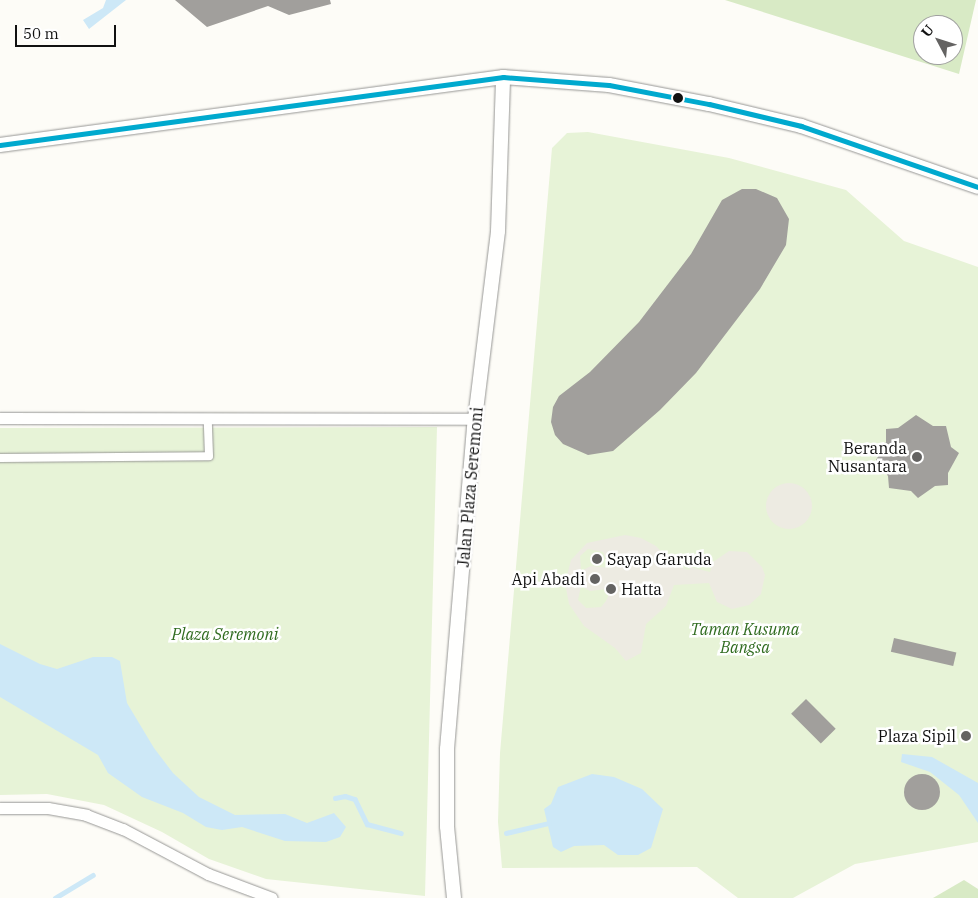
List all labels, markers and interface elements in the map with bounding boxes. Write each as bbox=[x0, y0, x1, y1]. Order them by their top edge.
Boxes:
scale bar bbox=[18, 15, 119, 47]
north arrow bbox=[913, 15, 963, 65]
text: U bbox=[917, 21, 938, 41]
text: 50 m bbox=[23, 24, 59, 43]
unlabelled marker bbox=[673, 93, 683, 103]
street label: Jalan Plaza Seremoni bbox=[453, 406, 487, 568]
place label: Beranda Nusantara bbox=[828, 438, 907, 476]
marker: Beranda Nusantara bbox=[911, 451, 923, 463]
place label: Sayap Garuda bbox=[607, 549, 712, 569]
marker: Sayap Garuda bbox=[591, 553, 603, 565]
place label: Api Abadi bbox=[511, 569, 585, 589]
marker: Api Abadi bbox=[589, 573, 601, 585]
place label: Hatta bbox=[621, 579, 662, 599]
marker: Hatta bbox=[605, 583, 617, 595]
park label: Taman Kusuma Bangsa bbox=[691, 619, 799, 657]
park label: Plaza Seremoni bbox=[172, 624, 278, 644]
place label: Plaza Sipil bbox=[878, 726, 956, 746]
marker: Plaza Sipil bbox=[960, 730, 972, 742]

